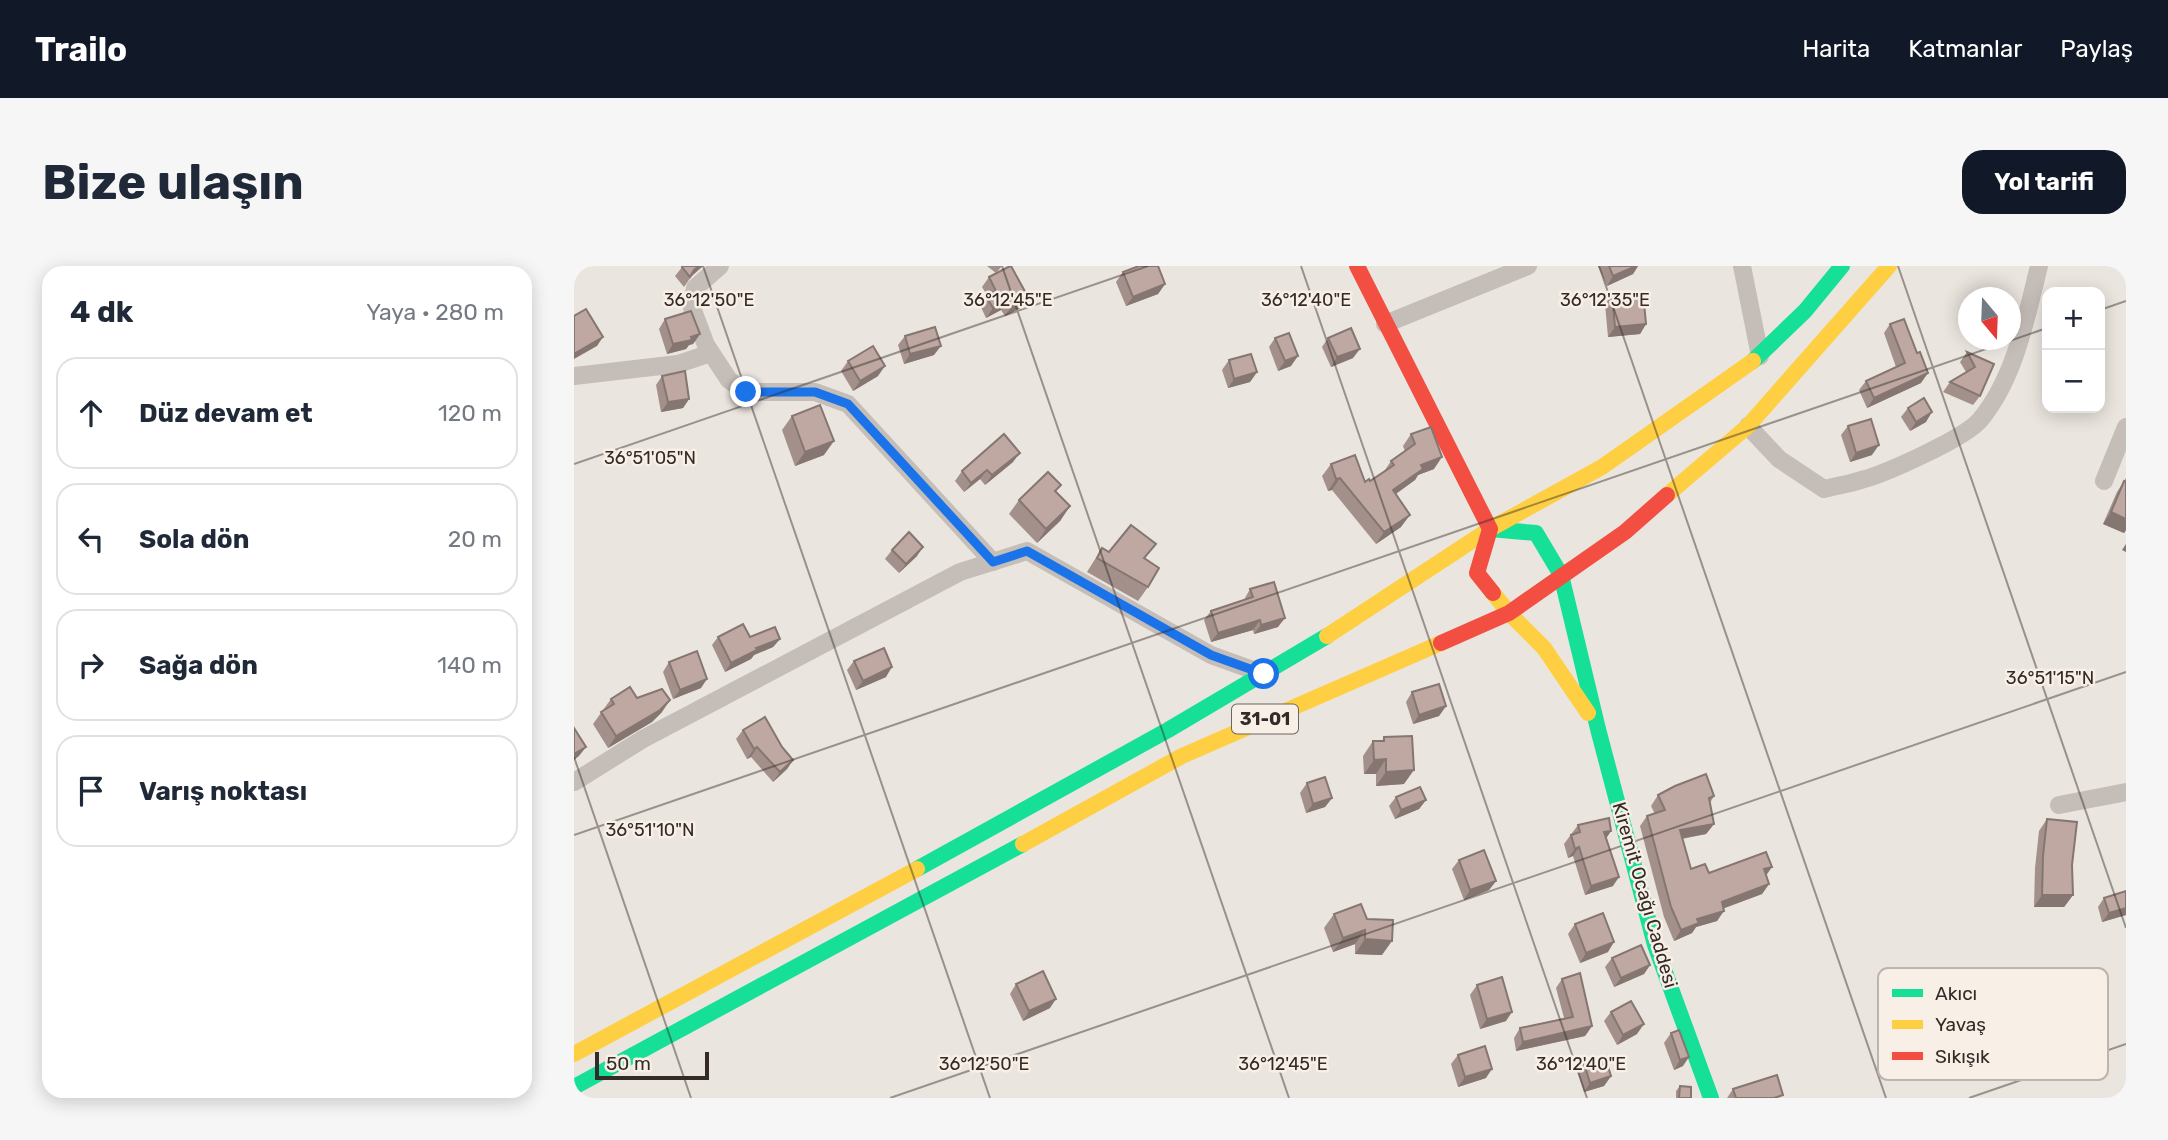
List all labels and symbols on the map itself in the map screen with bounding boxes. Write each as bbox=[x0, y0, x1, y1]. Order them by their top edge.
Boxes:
north arrow bbox=[1958, 287, 2021, 350]
text: 36°12'50"E bbox=[664, 289, 754, 311]
text: 36°12'45"E bbox=[963, 289, 1053, 311]
text: 36°12'40"E bbox=[1261, 289, 1351, 311]
text: 36°12'35"E bbox=[1560, 289, 1650, 311]
route end bbox=[730, 376, 761, 407]
text: 36°51'05"N bbox=[604, 447, 696, 469]
route start bbox=[1248, 658, 1279, 689]
text: 36°51'15"N bbox=[2006, 667, 2094, 689]
road number: 31-01 bbox=[1232, 704, 1298, 733]
street label: Kiremit Ocağı Caddesi bbox=[1607, 799, 1683, 991]
text: 36°51'10"N bbox=[605, 819, 695, 841]
legend bbox=[1878, 968, 2108, 1080]
text: Akıcı bbox=[1935, 982, 1977, 1005]
text: Yavaş bbox=[1935, 1013, 1986, 1036]
text: Sıkışık bbox=[1935, 1045, 1990, 1068]
scale bar bbox=[595, 1049, 709, 1081]
text: 36°12'50"E bbox=[939, 1053, 1029, 1075]
text: 36°12'45"E bbox=[1238, 1053, 1328, 1075]
text: 36°12'40"E bbox=[1536, 1053, 1626, 1075]

